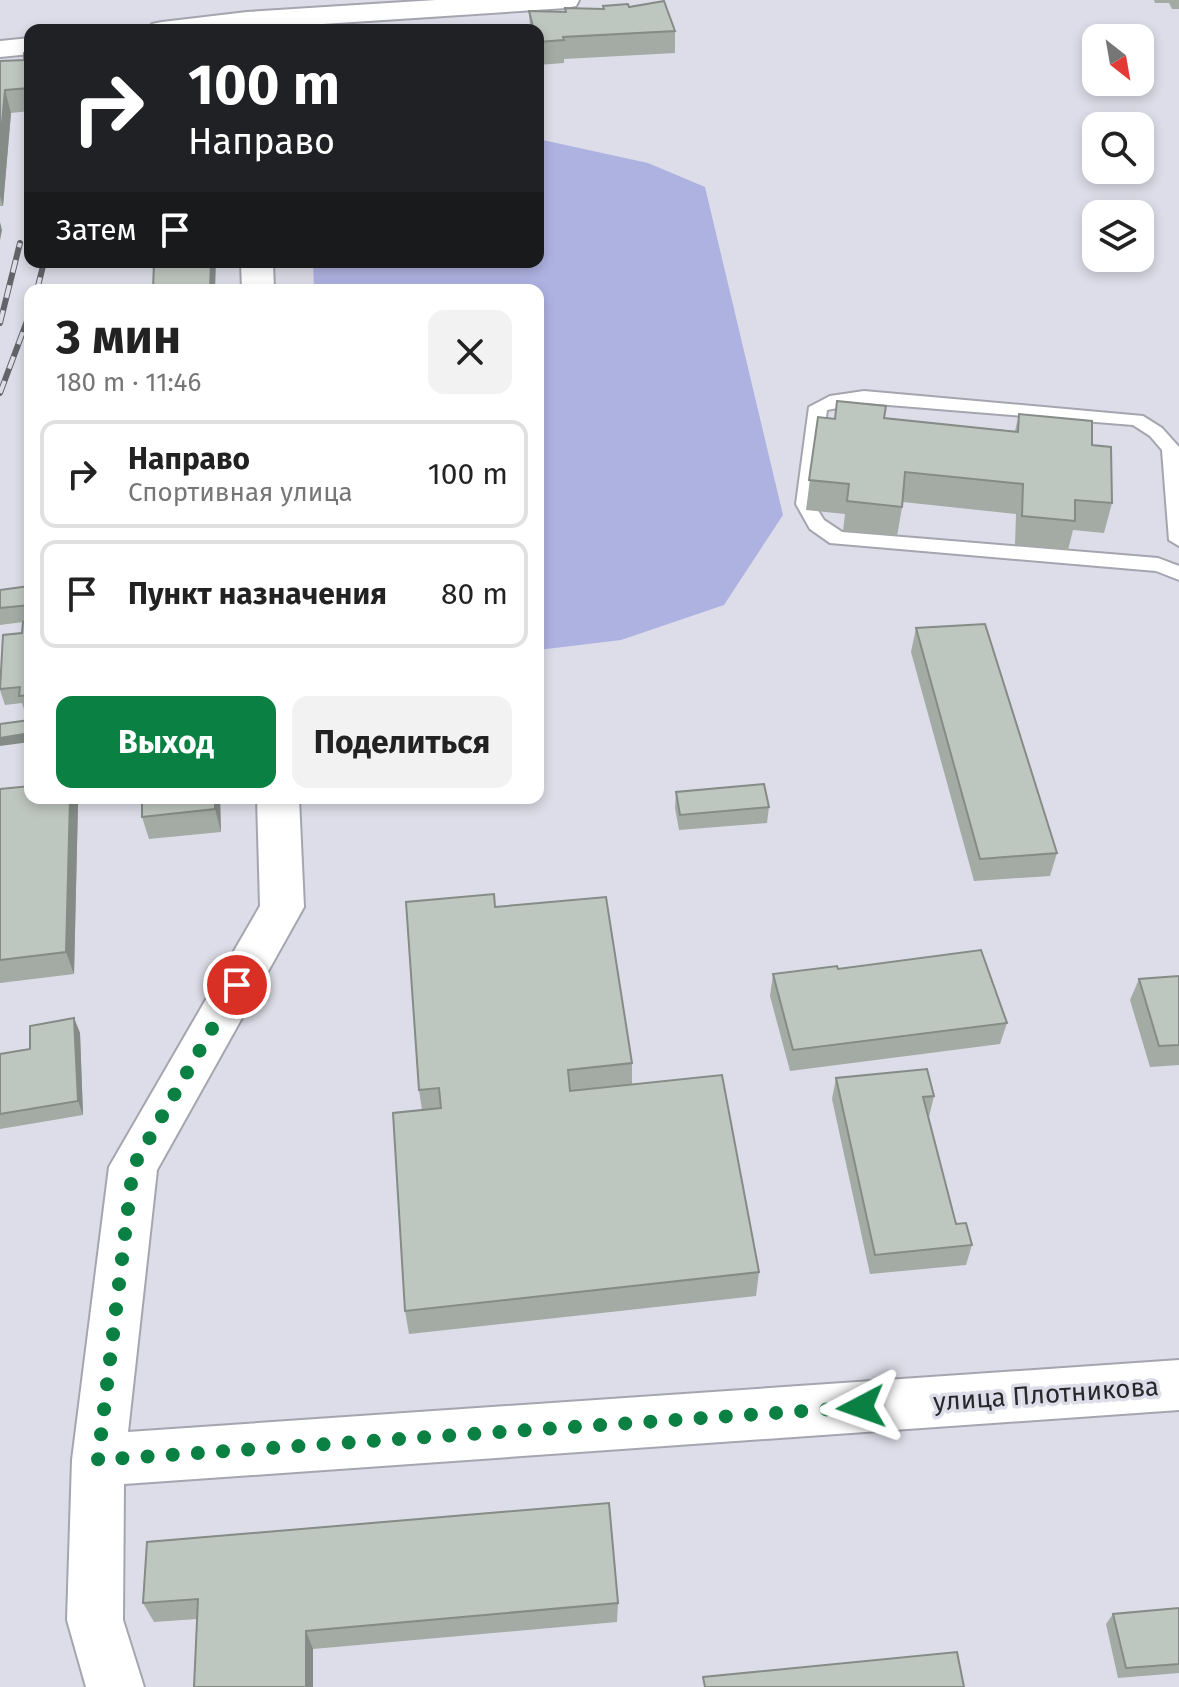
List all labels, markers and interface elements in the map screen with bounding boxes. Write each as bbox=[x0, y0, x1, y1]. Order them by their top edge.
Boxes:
north arrow bbox=[1082, 24, 1154, 96]
map controls bbox=[1082, 24, 1154, 272]
text: 100 m bbox=[188, 52, 340, 119]
icon: right bbox=[56, 56, 160, 160]
button: search bbox=[1082, 112, 1154, 184]
text: Направо bbox=[188, 120, 335, 164]
button: layers bbox=[1082, 200, 1154, 272]
icon: arrive bbox=[153, 208, 197, 252]
text: Затем bbox=[56, 212, 137, 248]
text: 3 мин bbox=[56, 308, 181, 366]
button: close bbox=[428, 310, 512, 394]
text: 180 m · 11:46 bbox=[56, 367, 201, 398]
text: Направо bbox=[128, 441, 250, 477]
icon: right bbox=[60, 452, 104, 496]
text: 100 m bbox=[428, 456, 508, 492]
text: Спортивная улица bbox=[128, 477, 353, 508]
icon: arrive bbox=[60, 572, 104, 616]
text: Пункт назначения bbox=[128, 576, 387, 612]
text: 80 m bbox=[441, 576, 508, 612]
button: Выход bbox=[56, 696, 276, 788]
button: Поделиться bbox=[292, 696, 512, 788]
pin bbox=[203, 951, 271, 1019]
icon: arrive bbox=[215, 963, 259, 1007]
position arrow bbox=[819, 1365, 903, 1449]
street label: улица Плотникова bbox=[932, 1371, 1160, 1418]

